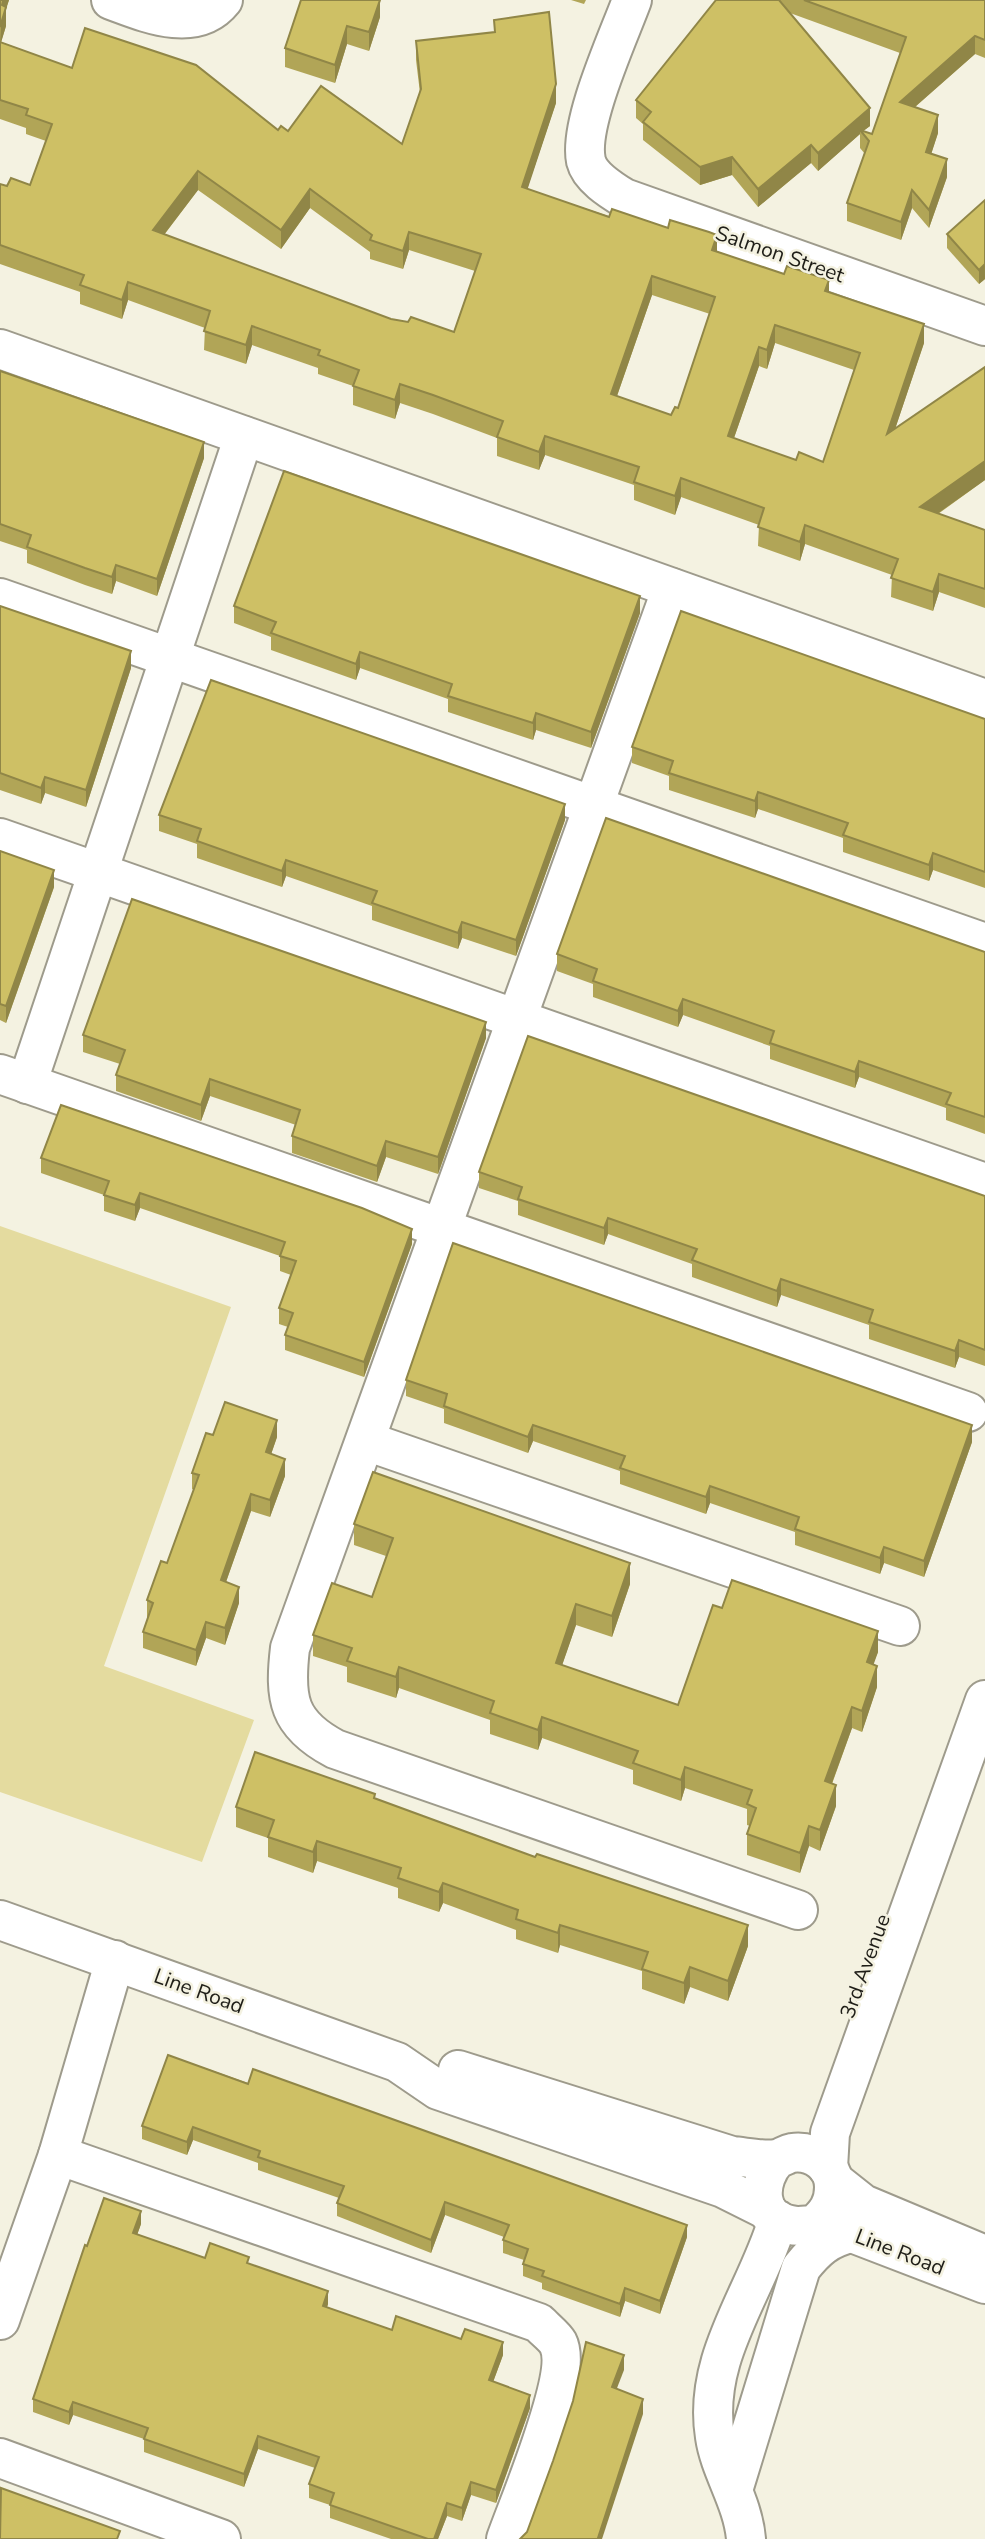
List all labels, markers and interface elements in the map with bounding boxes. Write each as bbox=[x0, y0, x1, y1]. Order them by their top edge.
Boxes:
street label: Salmon Street bbox=[712, 219, 849, 289]
street label: 3rd Avenue bbox=[833, 1910, 897, 2022]
street label: Line Road bbox=[150, 1962, 248, 2020]
street label: Line Road bbox=[851, 2222, 949, 2282]

